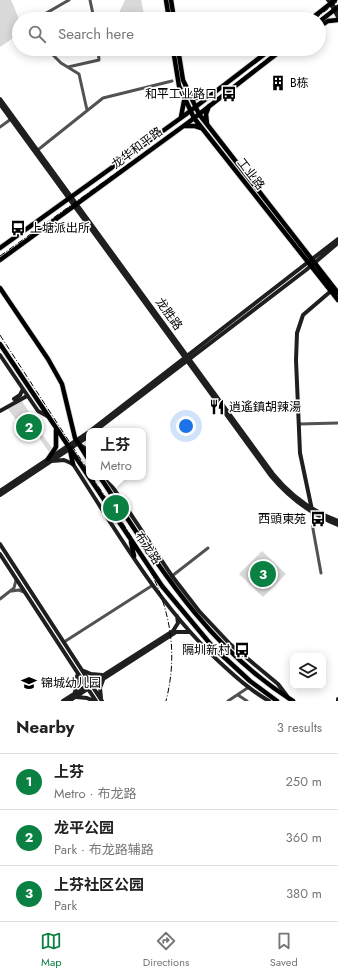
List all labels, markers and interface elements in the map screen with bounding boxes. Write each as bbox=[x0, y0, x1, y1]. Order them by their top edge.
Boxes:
search box bbox=[12, 12, 326, 56]
icon: search bbox=[26, 23, 48, 45]
text: Search here bbox=[58, 23, 134, 45]
building icon: B栋 bbox=[269, 74, 287, 92]
place label: B栋 bbox=[290, 74, 309, 92]
place label: 和平工业路口 bbox=[145, 85, 217, 103]
bus stop icon: 和平工业路口 bbox=[220, 85, 238, 103]
street label: 龙华和平路 bbox=[108, 123, 166, 173]
street label: 工业路 bbox=[233, 154, 269, 194]
bus stop icon: 上塘派出所 bbox=[9, 219, 27, 237]
place label: 上塘派出所 bbox=[30, 219, 90, 237]
street label: 龙胜路 bbox=[151, 294, 187, 334]
restaurant icon: 逍遙鎮胡辣湯 bbox=[208, 398, 226, 416]
place label: 逍遙鎮胡辣湯 bbox=[229, 398, 301, 416]
pin: 2 bbox=[16, 412, 42, 442]
your location bbox=[176, 416, 196, 436]
popup bbox=[86, 428, 146, 480]
text: 上芬 bbox=[100, 434, 130, 456]
text: Metro bbox=[100, 456, 132, 475]
pin: 1 bbox=[103, 493, 129, 523]
place label: 西頭東苑 bbox=[258, 510, 306, 528]
bus stop icon: 西頭東苑 bbox=[309, 510, 327, 528]
street label: 布龙路 bbox=[130, 528, 166, 568]
pin: 3 bbox=[250, 559, 276, 589]
place label: 隔圳新村 bbox=[182, 641, 231, 659]
bus stop icon: 隔圳新村 bbox=[233, 641, 251, 659]
map controls bbox=[290, 653, 326, 689]
button: layers bbox=[290, 653, 326, 689]
school or university icon: 锦城幼儿园 bbox=[20, 674, 38, 692]
place label: 锦城幼儿园 bbox=[41, 674, 101, 692]
text: Nearby bbox=[16, 715, 74, 739]
text: 3 results bbox=[277, 718, 322, 737]
text: 上芬 bbox=[54, 761, 84, 783]
text: 1 bbox=[26, 772, 32, 791]
text: 250 m bbox=[285, 772, 322, 791]
text: Metro · 布龙路 bbox=[54, 784, 136, 803]
text: 龙平公园 bbox=[54, 817, 114, 839]
text: 2 bbox=[25, 828, 33, 847]
text: 360 m bbox=[286, 828, 322, 847]
text: Park · 布龙路辅路 bbox=[54, 840, 154, 859]
text: 上芬社区公园 bbox=[54, 874, 144, 896]
text: 3 bbox=[25, 884, 33, 903]
text: 380 m bbox=[286, 884, 322, 903]
text: Park bbox=[54, 896, 77, 915]
tab: Map bbox=[40, 930, 62, 970]
tab: Directions bbox=[143, 930, 189, 970]
tab: Saved bbox=[270, 930, 298, 970]

